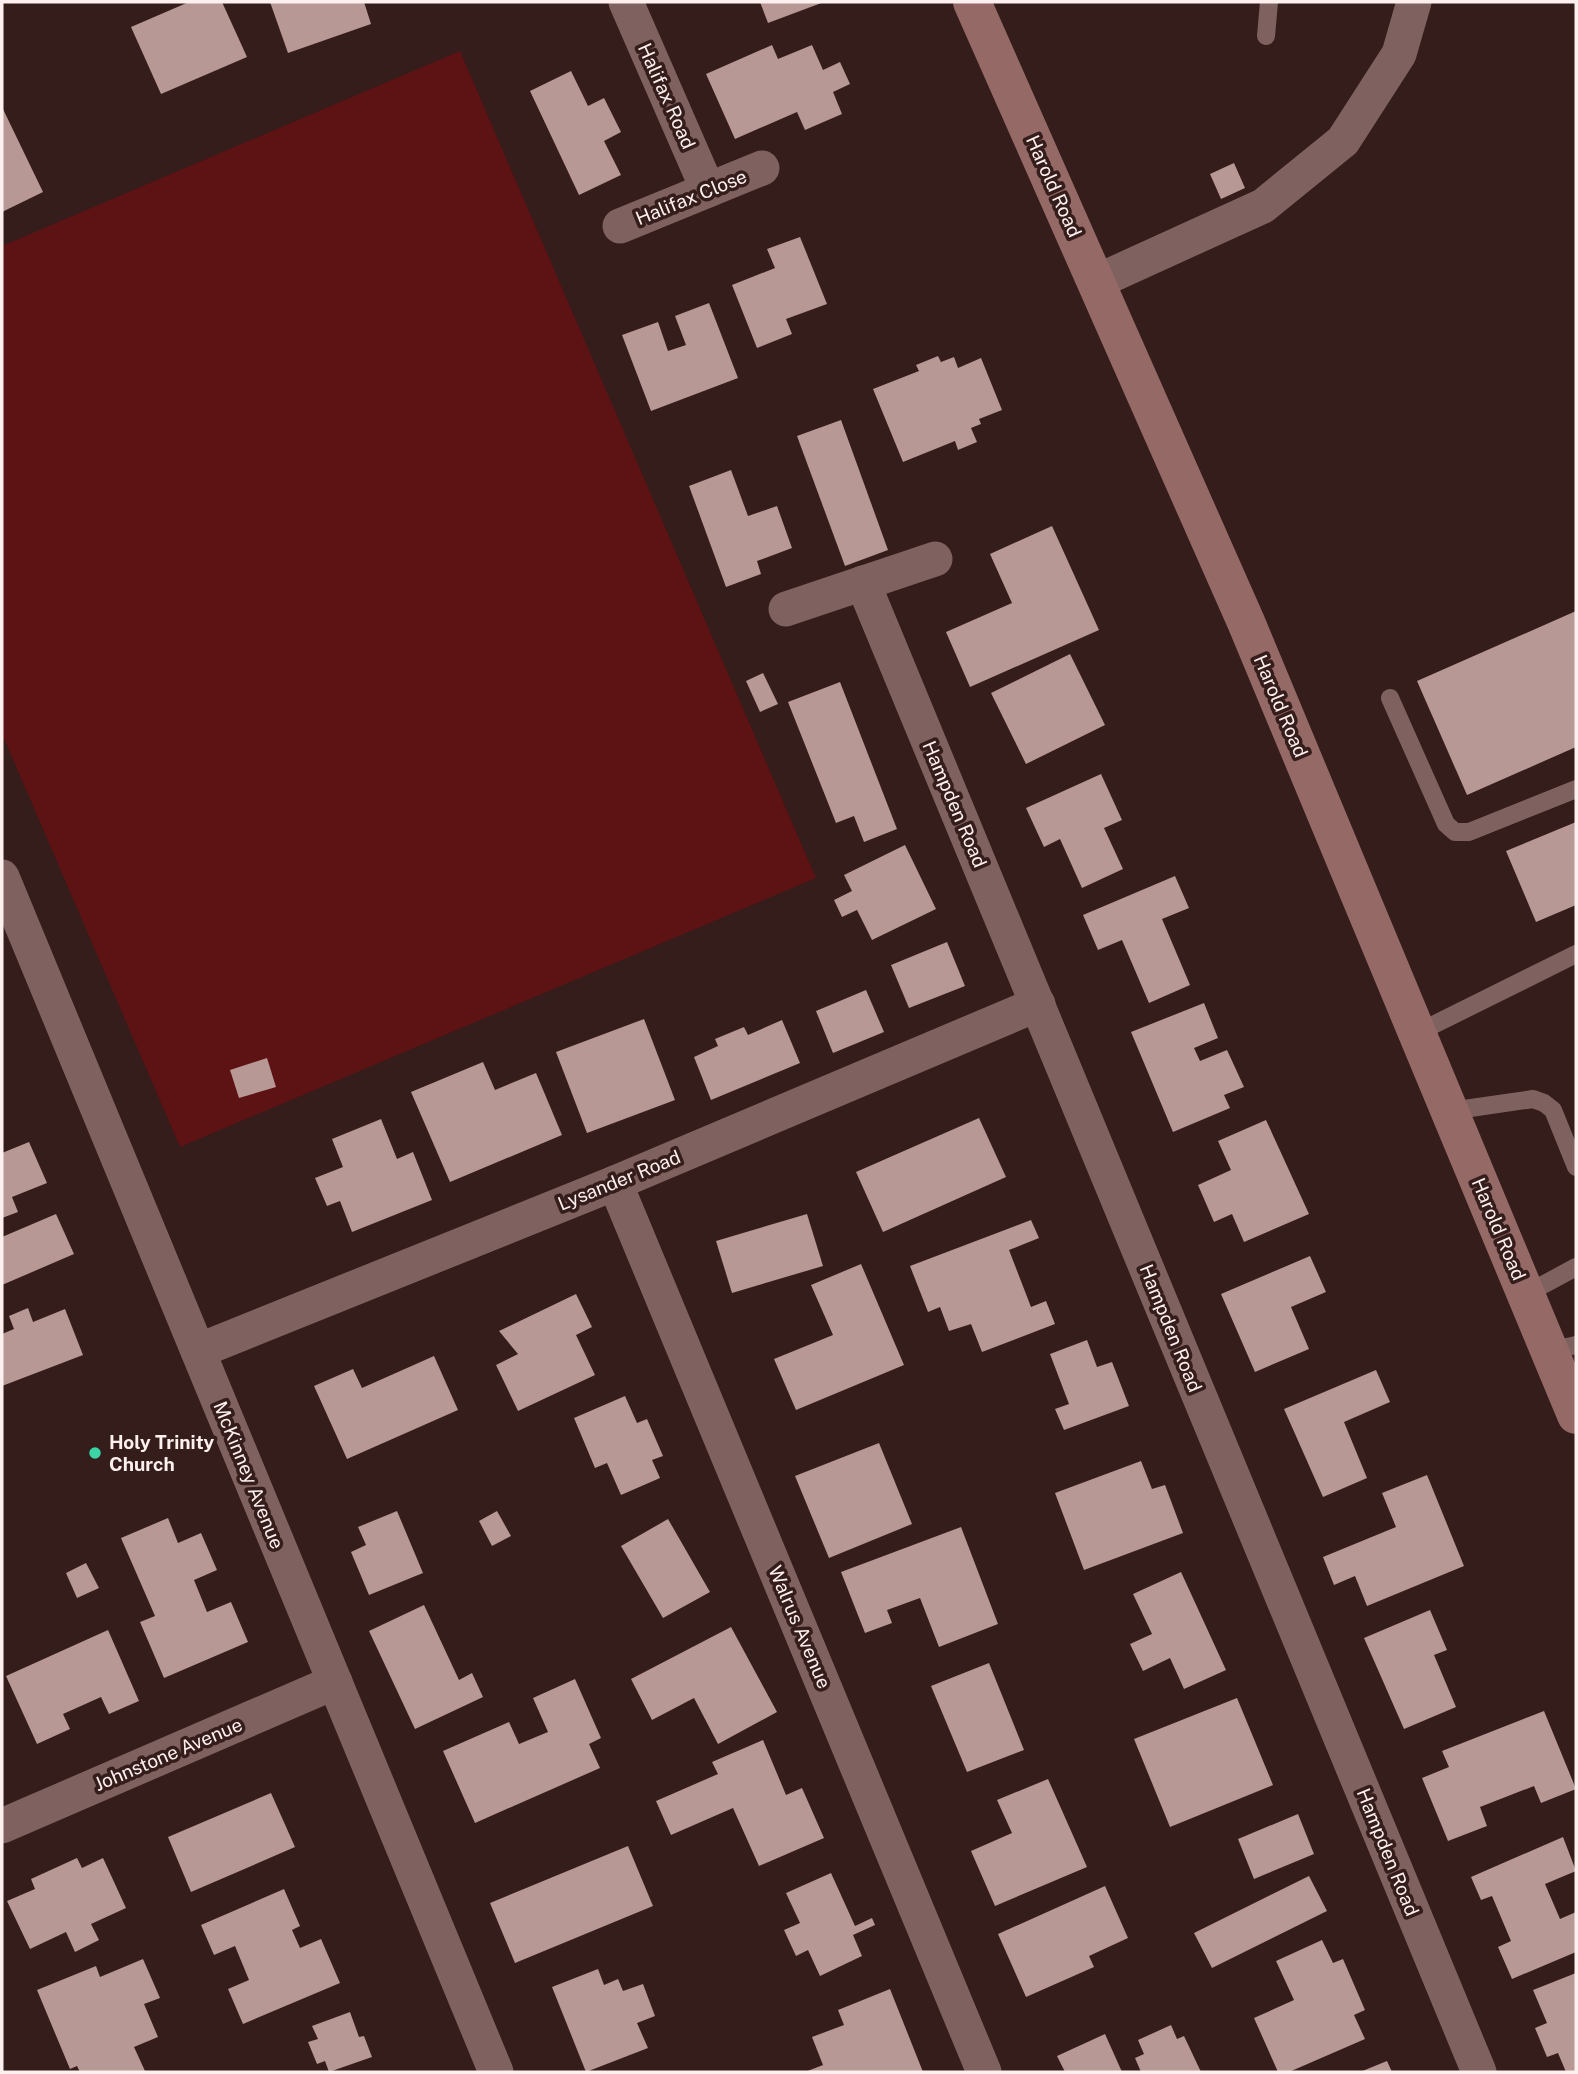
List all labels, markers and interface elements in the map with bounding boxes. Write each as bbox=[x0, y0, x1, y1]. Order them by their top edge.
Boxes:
street label: Halifax Road bbox=[634, 40, 700, 152]
street label: Harold Road bbox=[1022, 132, 1086, 240]
street label: Halifax Close bbox=[632, 165, 750, 229]
street label: Harold Road bbox=[1250, 651, 1312, 761]
street label: Hampden Road bbox=[918, 737, 992, 871]
street label: Lysander Road bbox=[554, 1145, 684, 1215]
street label: Harold Road bbox=[1468, 1174, 1530, 1284]
street label: Hampden Road bbox=[1135, 1261, 1207, 1395]
street label: McKinney Avenue bbox=[209, 1398, 289, 1552]
place label: Holy Trinity Church bbox=[109, 1431, 215, 1475]
marker: Holy Trinity Church bbox=[87, 1445, 103, 1461]
street label: Walrus Avenue bbox=[764, 1562, 836, 1692]
street label: Johnstone Avenue bbox=[91, 1713, 245, 1795]
street label: Hampden Road bbox=[1352, 1785, 1424, 1919]

